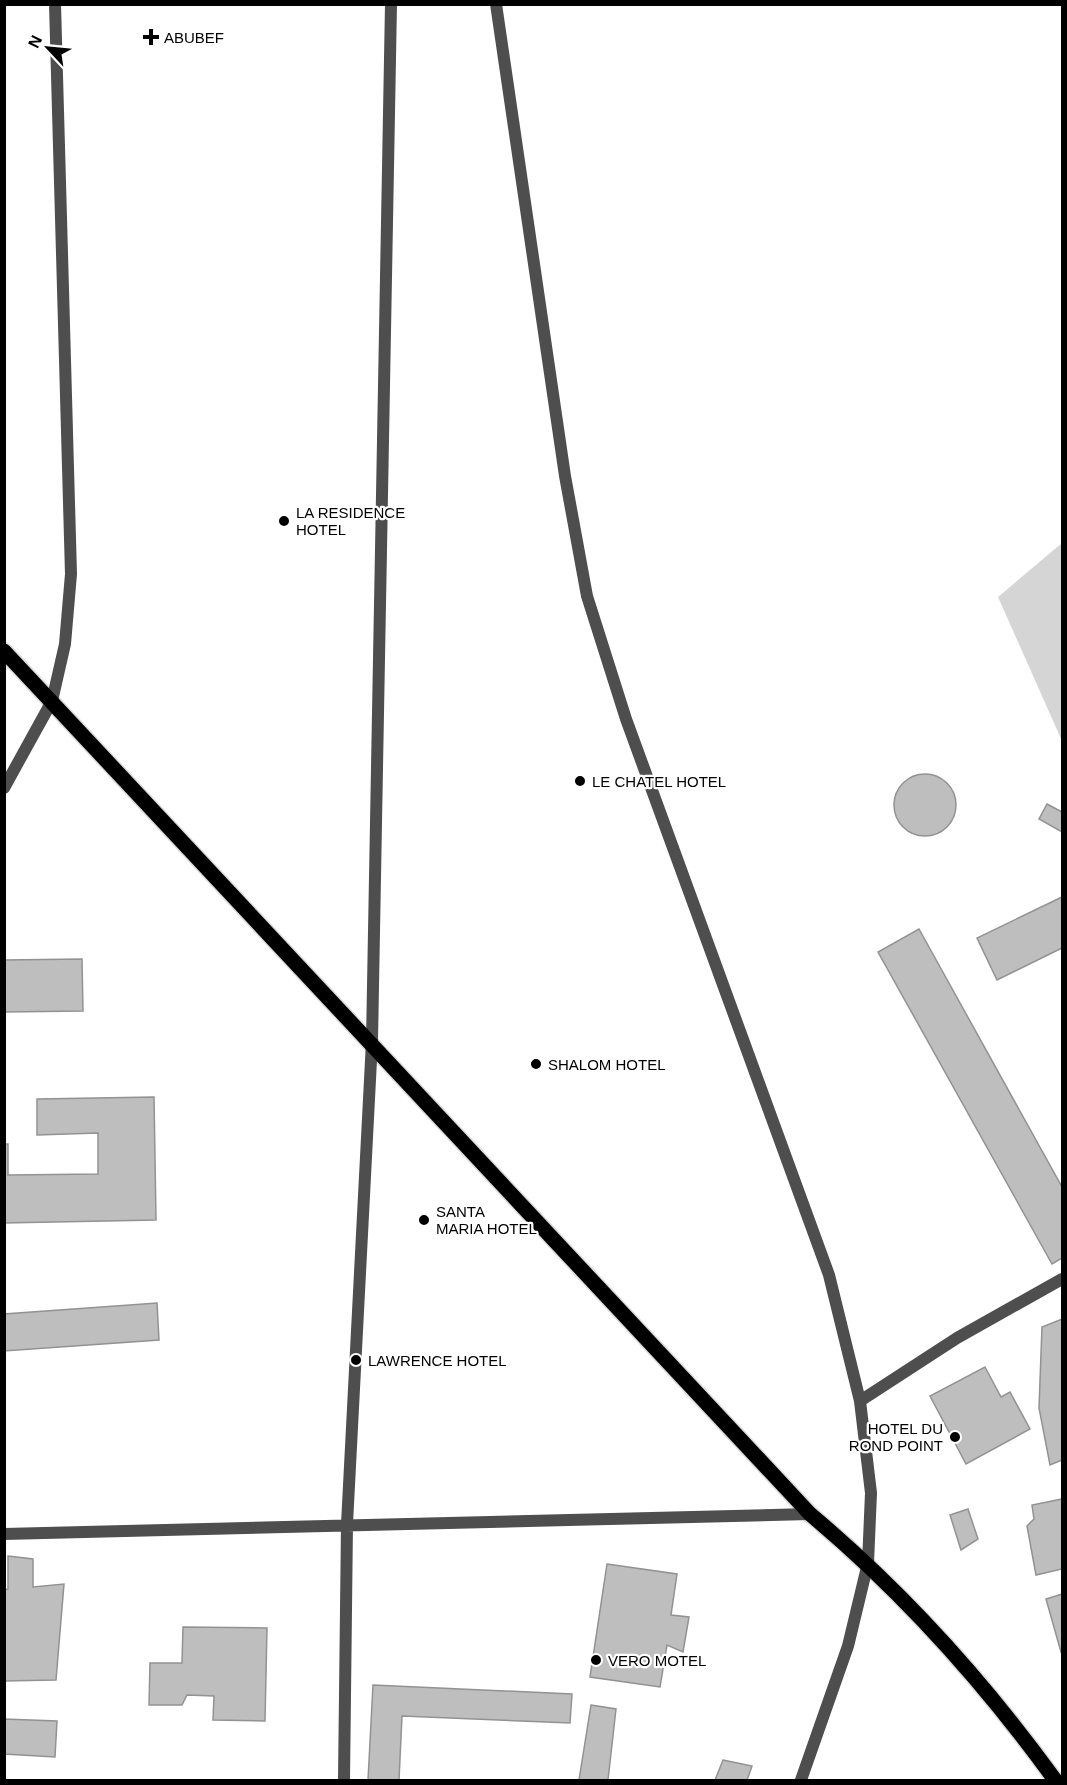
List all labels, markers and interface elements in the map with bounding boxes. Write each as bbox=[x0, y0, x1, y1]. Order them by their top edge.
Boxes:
north arrow bbox=[18, 18, 78, 78]
marker: ABUBEF bbox=[142, 28, 160, 46]
place label: ABUBEF bbox=[164, 29, 224, 46]
text: N bbox=[25, 33, 45, 51]
place label: LA RESIDENCE HOTEL bbox=[296, 504, 405, 538]
marker: LA RESIDENCE HOTEL bbox=[277, 514, 291, 528]
place label: LE CHATEL HOTEL bbox=[592, 773, 726, 790]
marker: LE CHATEL HOTEL bbox=[573, 774, 587, 788]
place label: SHALOM HOTEL bbox=[548, 1056, 666, 1073]
marker: SHALOM HOTEL bbox=[529, 1057, 543, 1071]
place label: SANTA MARIA HOTEL bbox=[436, 1203, 537, 1237]
marker: SANTA MARIA HOTEL bbox=[417, 1213, 431, 1227]
place label: LAWRENCE HOTEL bbox=[368, 1352, 507, 1369]
marker: LAWRENCE HOTEL bbox=[349, 1353, 363, 1367]
place label: HOTEL DU ROND POINT bbox=[849, 1420, 943, 1454]
marker: HOTEL DU ROND POINT bbox=[948, 1430, 962, 1444]
place label: VERO MOTEL bbox=[608, 1652, 706, 1669]
marker: VERO MOTEL bbox=[589, 1653, 603, 1667]

